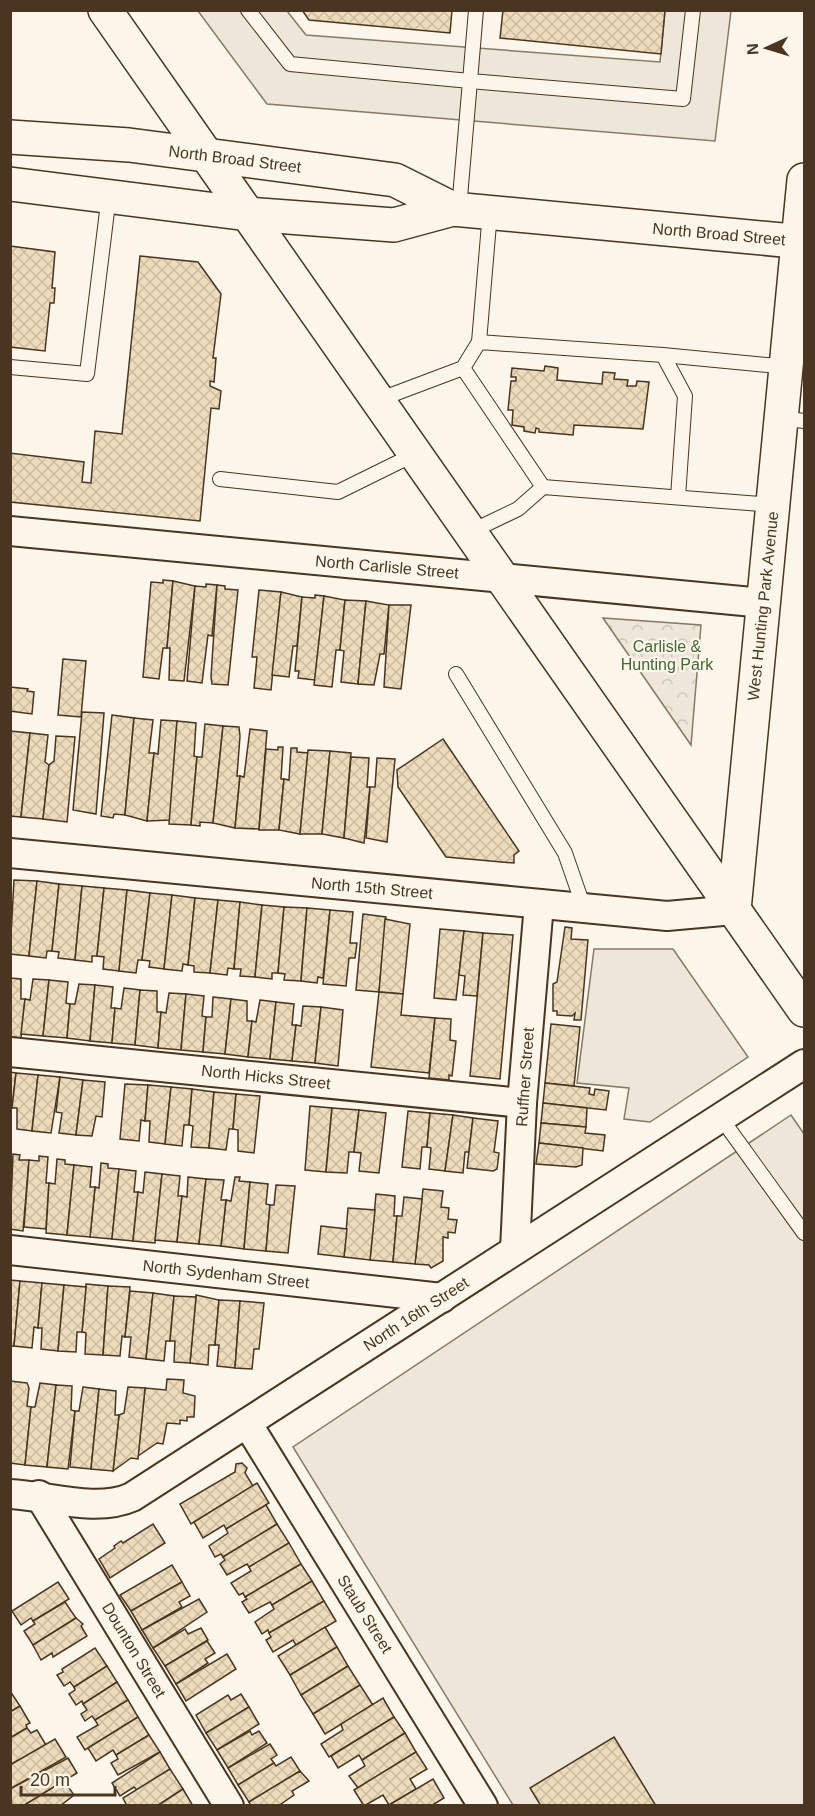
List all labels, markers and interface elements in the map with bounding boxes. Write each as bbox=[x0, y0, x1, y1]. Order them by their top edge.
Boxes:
north arrow bbox=[737, 18, 797, 78]
text: N bbox=[744, 43, 761, 55]
street label: North Broad Street bbox=[168, 142, 303, 176]
street label: North Broad Street bbox=[652, 220, 787, 248]
street label: West Hunting Park Avenue bbox=[745, 510, 781, 702]
street label: North Carlisle Street bbox=[315, 552, 460, 582]
park label: Carlisle & Hunting Park bbox=[621, 638, 714, 673]
street label: North 15th Street bbox=[311, 874, 434, 902]
street label: Ruffner Street bbox=[513, 1026, 537, 1127]
street label: North Hicks Street bbox=[201, 1062, 332, 1092]
street label: North Sydenham Street bbox=[142, 1257, 311, 1291]
street label: North 16th Street bbox=[360, 1273, 472, 1354]
street label: Staub Street bbox=[334, 1572, 396, 1657]
street label: Dounton Street bbox=[99, 1599, 169, 1701]
scale bar bbox=[21, 1759, 116, 1797]
text: 20 m bbox=[30, 1770, 70, 1790]

